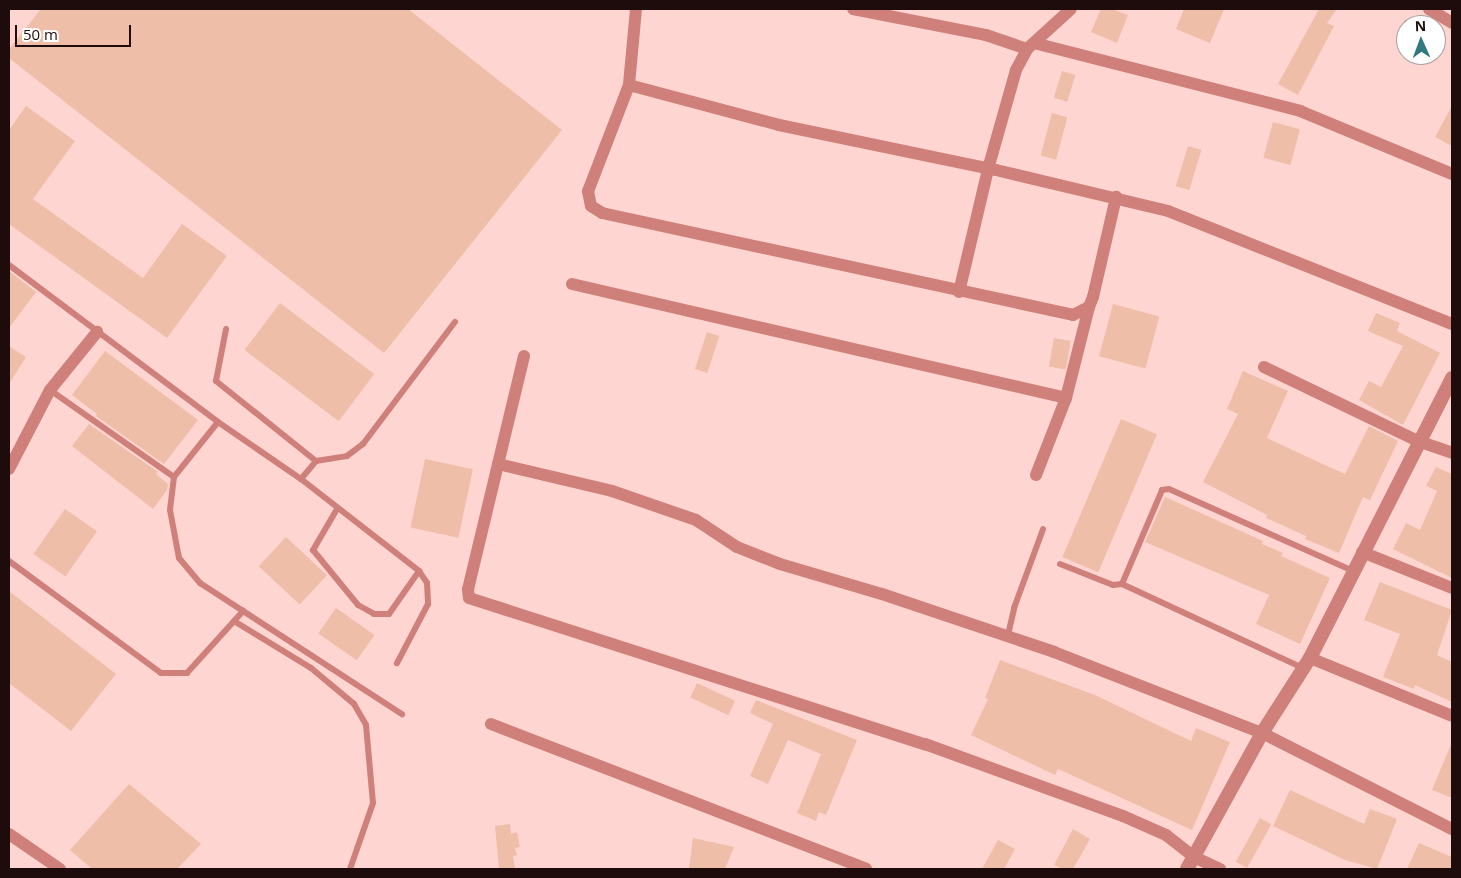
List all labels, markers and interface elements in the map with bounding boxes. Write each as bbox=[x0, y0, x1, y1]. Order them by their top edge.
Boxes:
scale bar bbox=[18, 15, 134, 47]
north arrow bbox=[1396, 15, 1446, 65]
text: N bbox=[1414, 16, 1427, 35]
text: 50 m bbox=[23, 24, 58, 44]

